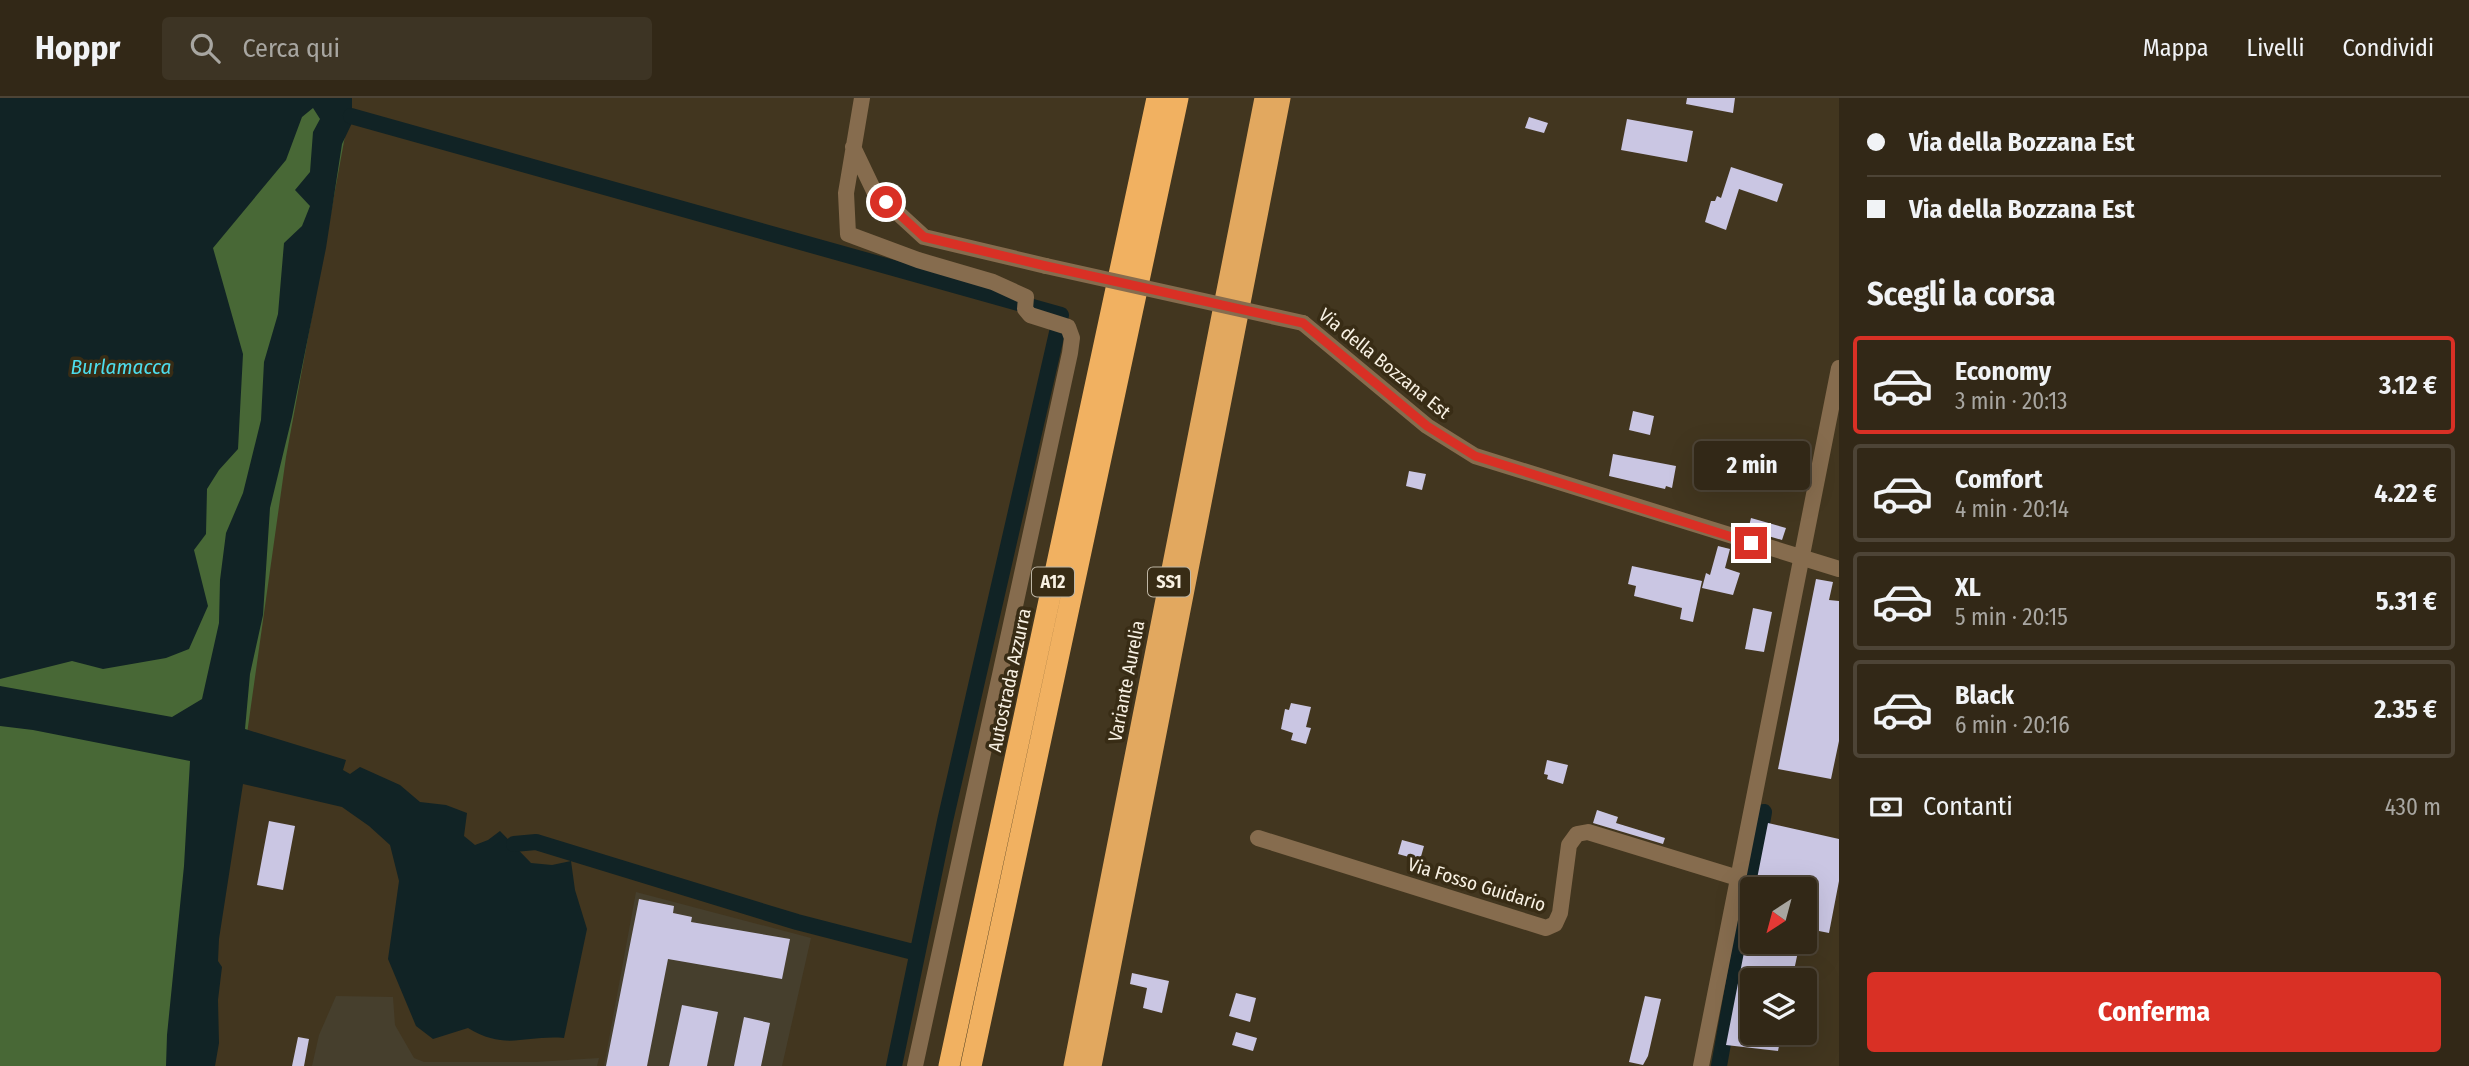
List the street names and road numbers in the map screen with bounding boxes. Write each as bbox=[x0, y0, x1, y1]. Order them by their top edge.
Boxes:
street label: Via della Bozzana Est bbox=[1314, 303, 1456, 424]
road number: A12 bbox=[1032, 568, 1074, 596]
road number: SS1 bbox=[1148, 568, 1190, 596]
street label: Autostrada Azzurra bbox=[983, 606, 1036, 754]
street label: Variante Aurelia bbox=[1103, 618, 1150, 744]
street label: Via Fosso Guidario bbox=[1405, 853, 1549, 916]

